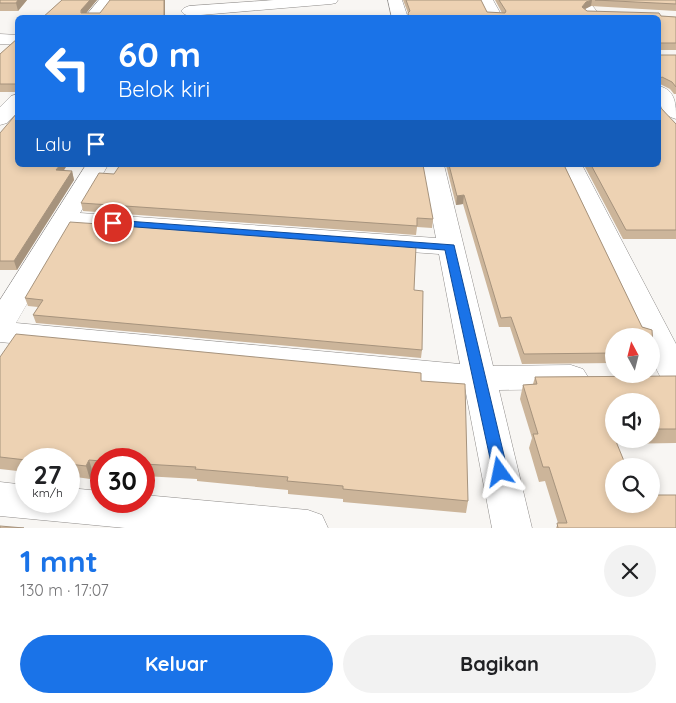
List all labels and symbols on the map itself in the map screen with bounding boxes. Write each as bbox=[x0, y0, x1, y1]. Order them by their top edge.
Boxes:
pin bbox=[92, 202, 134, 244]
north arrow bbox=[605, 328, 660, 382]
position arrow bbox=[473, 445, 525, 497]
speed limit sign: 30 bbox=[90, 448, 155, 513]

